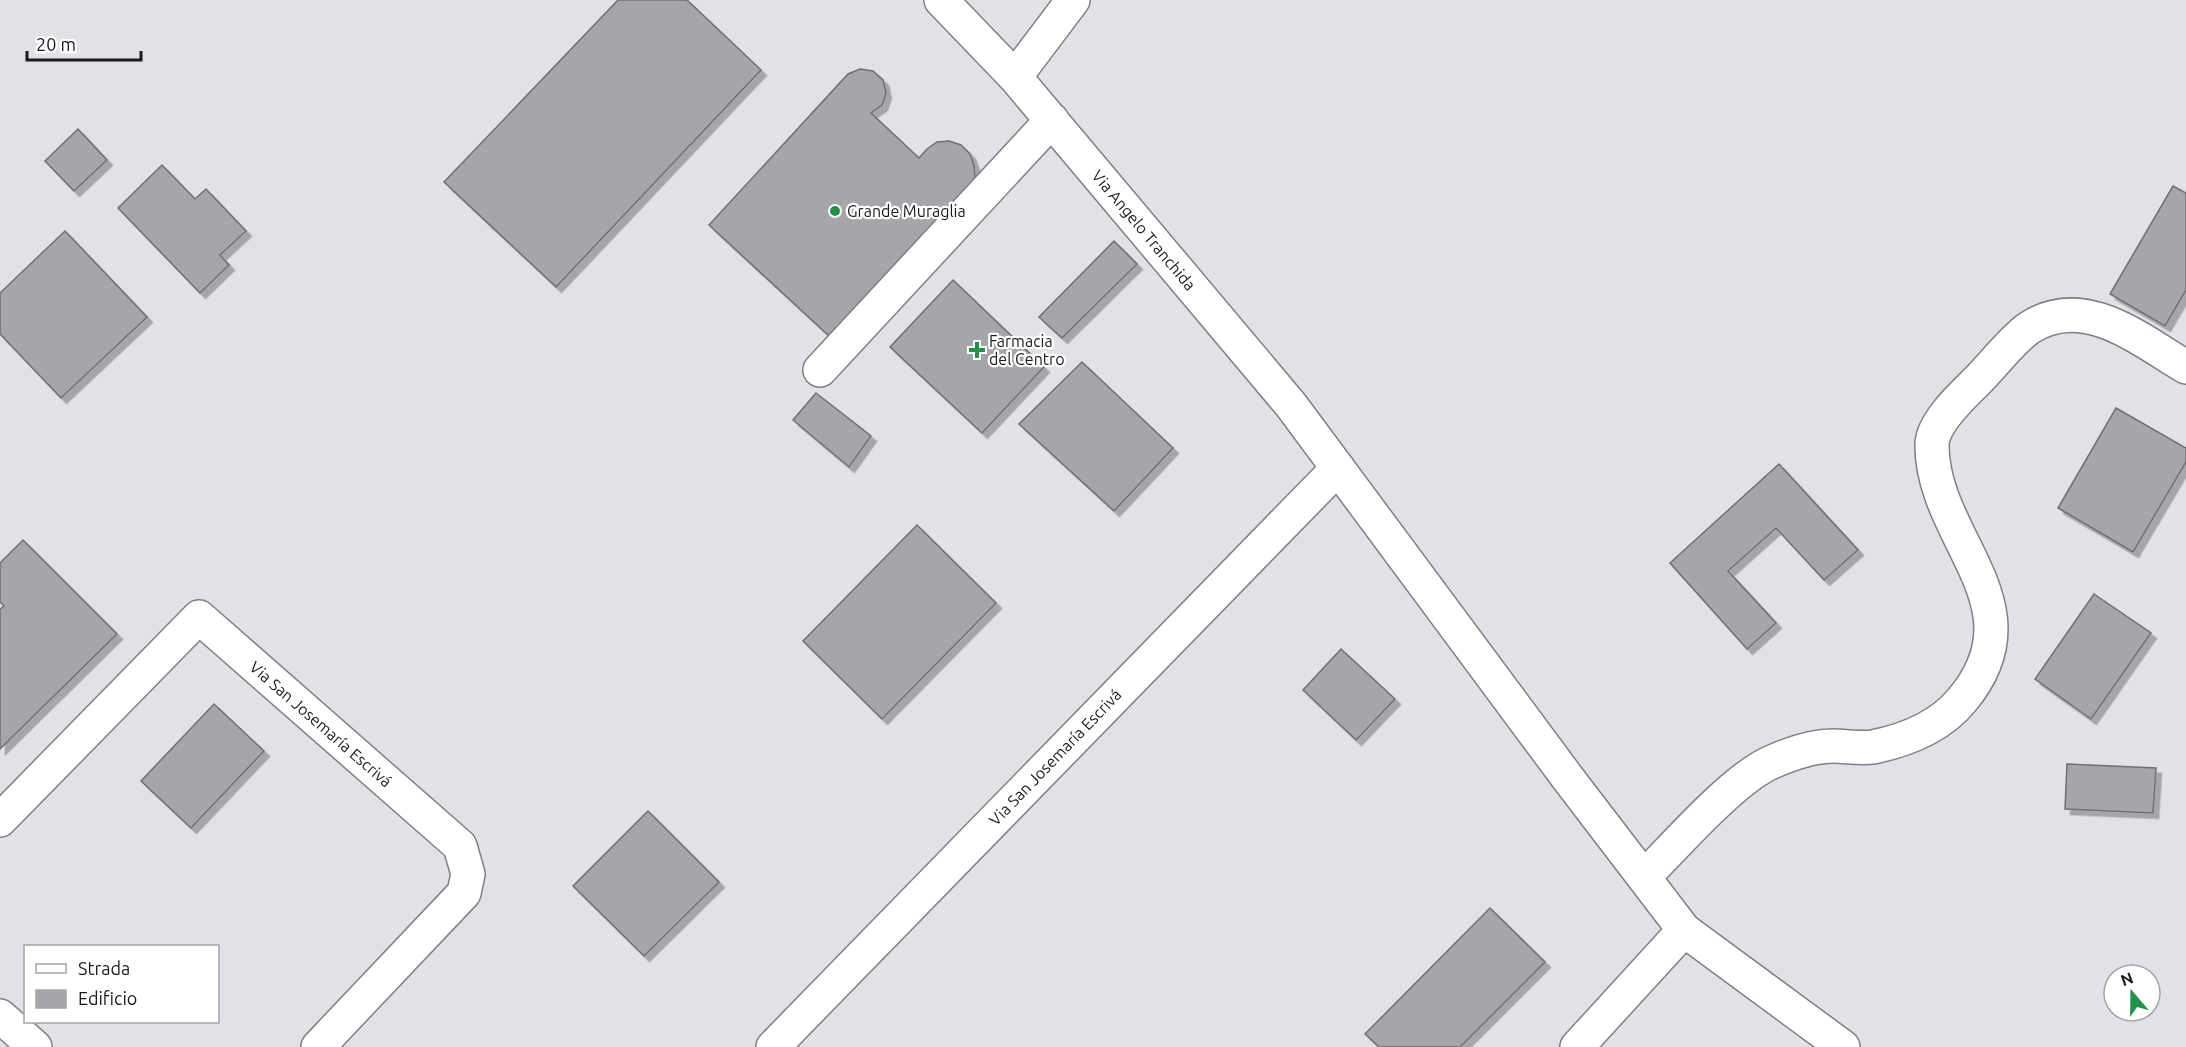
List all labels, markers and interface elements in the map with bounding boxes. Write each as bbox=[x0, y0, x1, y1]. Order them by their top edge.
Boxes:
scale bar bbox=[27, 24, 141, 62]
text: 20 m bbox=[36, 34, 76, 54]
street label: Via Angelo Tranchida bbox=[1089, 166, 1199, 294]
place label: Grande Muraglia bbox=[847, 202, 966, 220]
marker: Grande Muraglia bbox=[828, 204, 842, 218]
place label: Farmacia del Centro bbox=[989, 332, 1065, 368]
marker: Farmacia del Centro bbox=[970, 343, 984, 357]
street label: Via San Josemaría Escrivá bbox=[246, 657, 396, 791]
street label: Via San Josemaría Escrivá bbox=[985, 685, 1125, 829]
legend bbox=[24, 945, 219, 1023]
text: Strada bbox=[78, 958, 130, 978]
north arrow bbox=[2102, 963, 2162, 1023]
text: N bbox=[2118, 968, 2136, 989]
text: Edificio bbox=[78, 988, 137, 1008]

